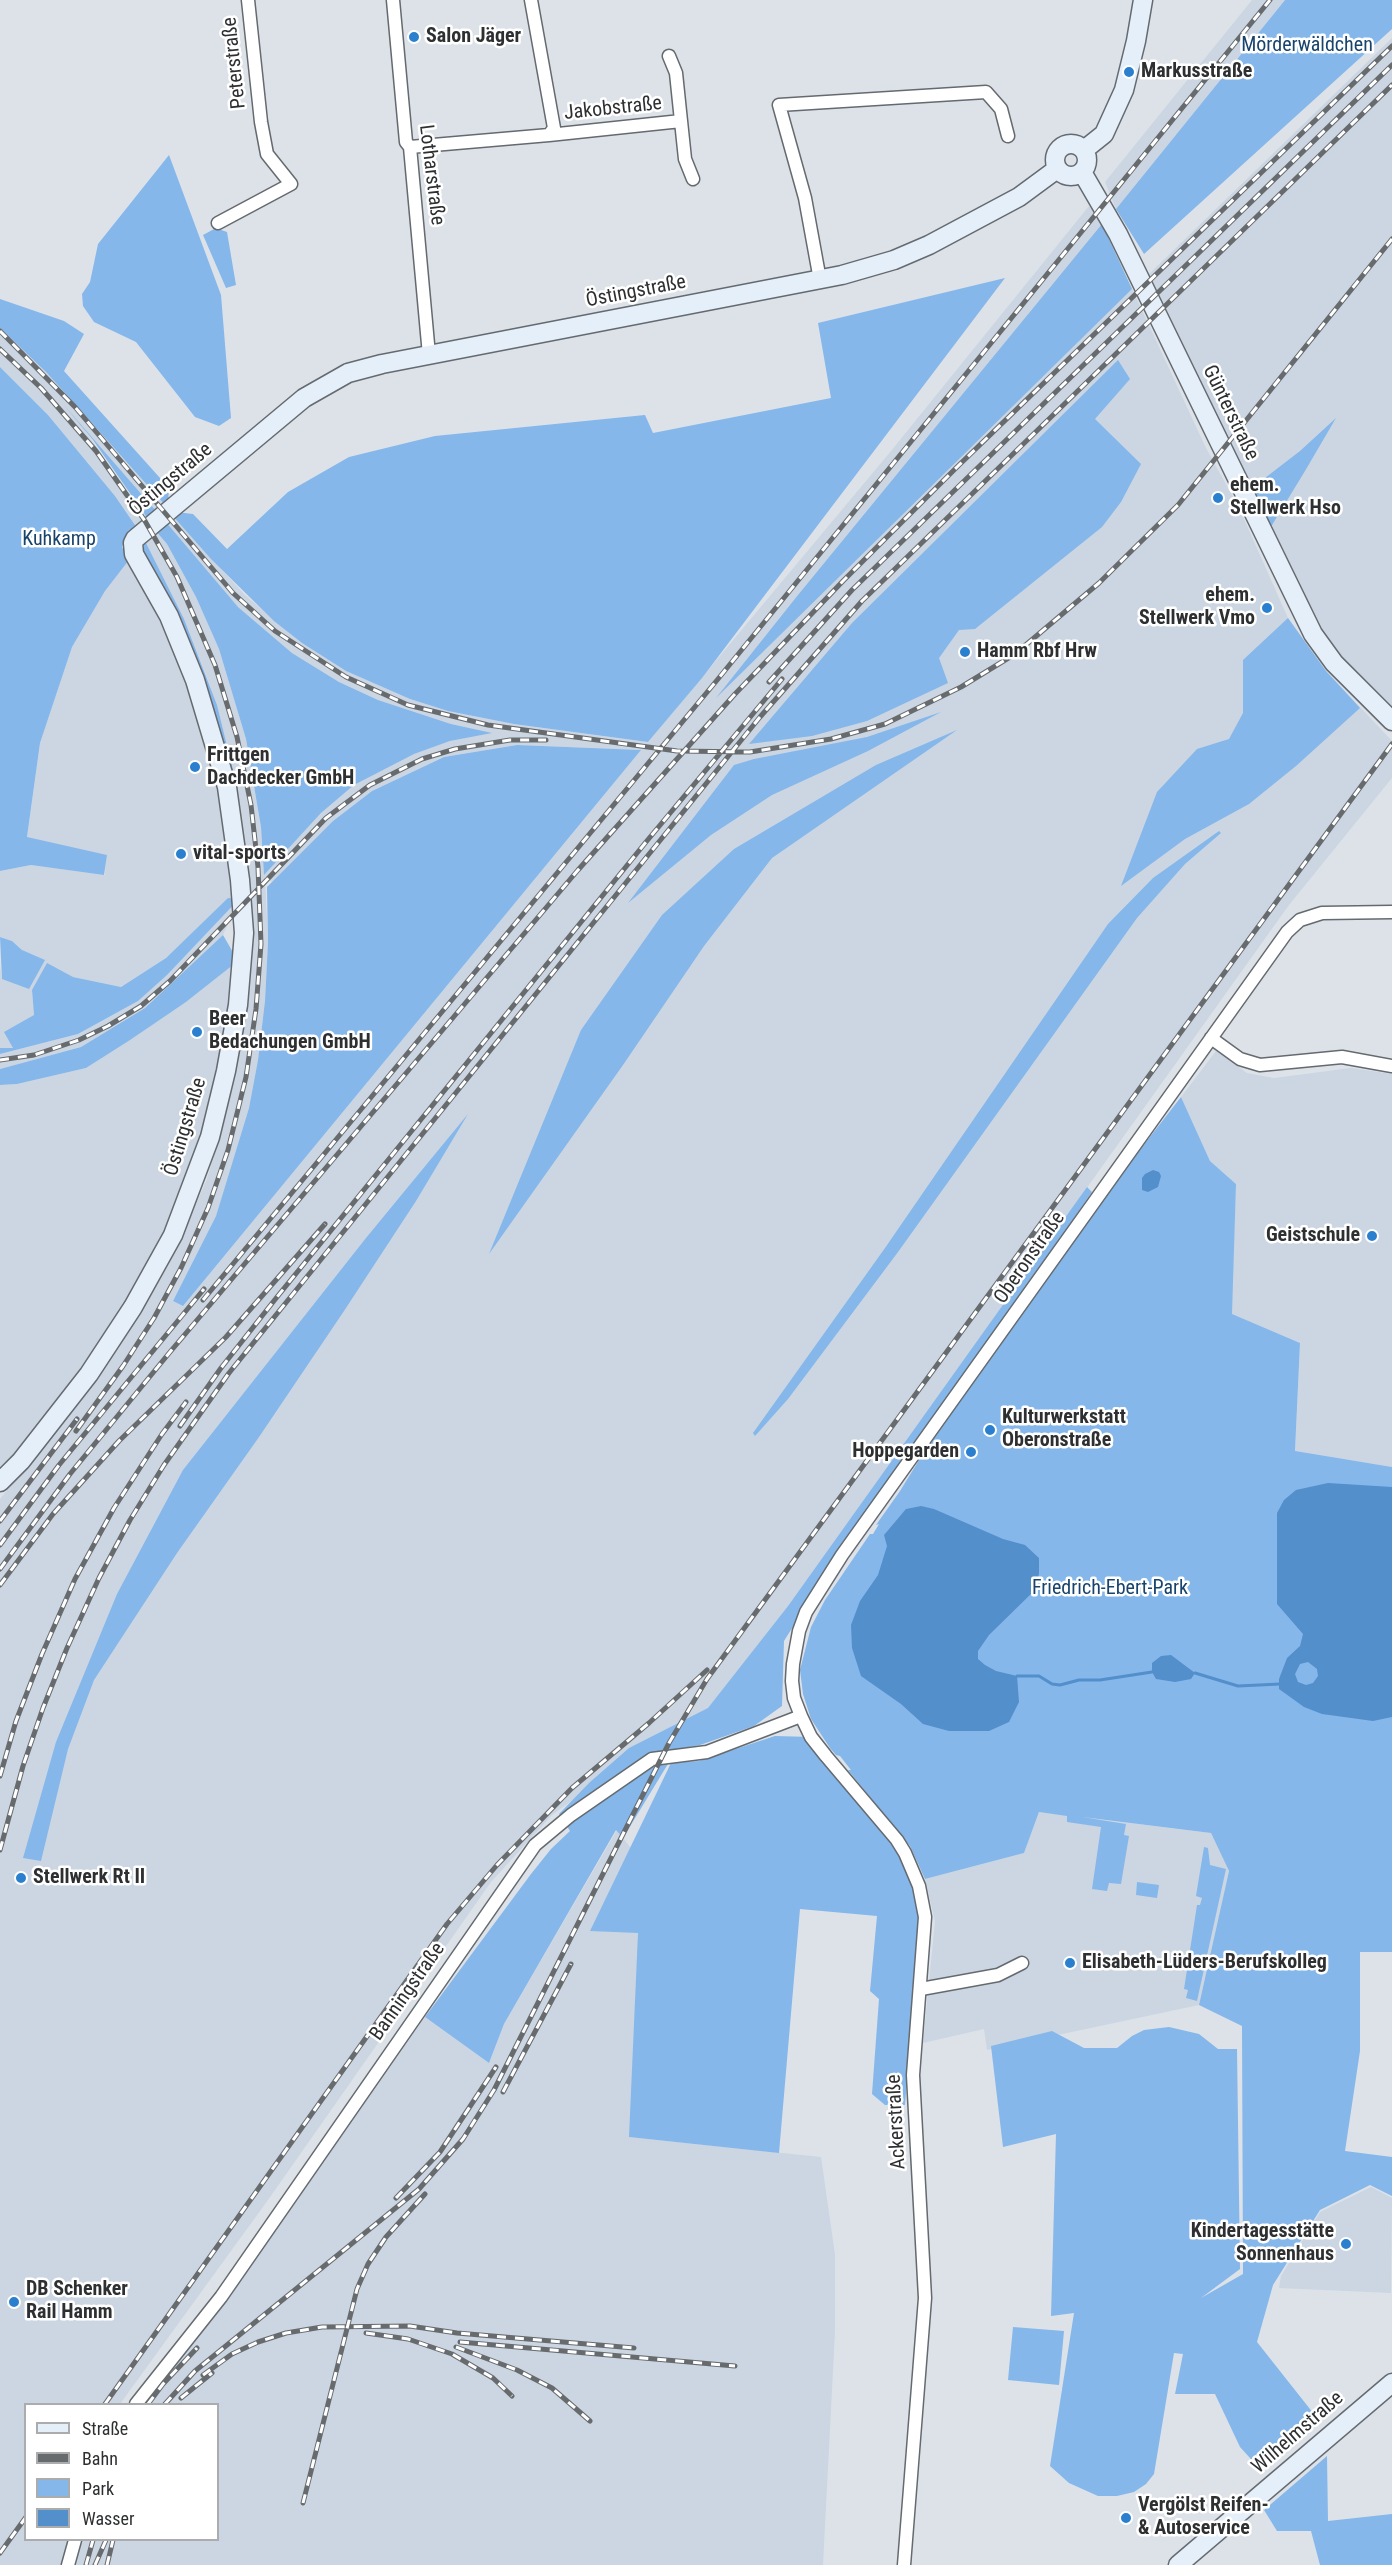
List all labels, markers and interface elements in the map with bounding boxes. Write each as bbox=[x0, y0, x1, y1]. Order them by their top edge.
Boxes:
street label: Peterstraße bbox=[218, 16, 252, 110]
place label: Salon Jäger bbox=[426, 25, 521, 49]
marker: Salon Jäger bbox=[407, 30, 421, 44]
park label: Mörderwäldchen bbox=[1241, 34, 1373, 58]
place label: Markusstraße bbox=[1141, 60, 1252, 84]
marker: Markusstraße bbox=[1122, 65, 1136, 79]
street label: Jakobstraße bbox=[563, 92, 663, 126]
street label: Lotharstraße bbox=[413, 123, 449, 227]
street label: Östingstraße bbox=[584, 271, 688, 313]
street label: Günterstraße bbox=[1197, 362, 1263, 464]
street label: Östingstraße bbox=[124, 438, 218, 522]
place label: ehem. Stellwerk Hso bbox=[1230, 474, 1341, 521]
marker: ehem. Stellwerk Hso bbox=[1211, 491, 1225, 505]
park label: Kuhkamp bbox=[22, 528, 96, 552]
place label: ehem. Stellwerk Vmo bbox=[1139, 584, 1255, 631]
marker: ehem. Stellwerk Vmo bbox=[1260, 601, 1274, 615]
place label: Hamm Rbf Hrw bbox=[977, 640, 1097, 664]
marker: Hamm Rbf Hrw bbox=[958, 645, 972, 659]
place label: Frittgen Dachdecker GmbH bbox=[207, 744, 354, 791]
marker: Frittgen Dachdecker GmbH bbox=[188, 760, 202, 774]
place label: vital-sports bbox=[193, 842, 286, 866]
marker: vital-sports bbox=[174, 847, 188, 861]
place label: Beer Bedachungen GmbH bbox=[209, 1008, 371, 1055]
marker: Beer Bedachungen GmbH bbox=[190, 1025, 204, 1039]
street label: Östingstraße bbox=[160, 1075, 212, 1179]
street label: Oberonstraße bbox=[989, 1207, 1071, 1309]
place label: Geistschule bbox=[1266, 1224, 1360, 1248]
marker: Geistschule bbox=[1365, 1229, 1379, 1243]
place label: Kulturwerkstatt Oberonstraße bbox=[1002, 1406, 1126, 1453]
marker: Kulturwerkstatt Oberonstraße bbox=[983, 1423, 997, 1437]
place label: Hoppegarden bbox=[852, 1440, 959, 1464]
marker: Hoppegarden bbox=[964, 1445, 978, 1459]
park label: Friedrich-Ebert-Park bbox=[1032, 1577, 1188, 1601]
place label: Stellwerk Rt II bbox=[33, 1866, 145, 1890]
marker: Stellwerk Rt II bbox=[14, 1871, 28, 1885]
street label: Banningstraße bbox=[365, 1938, 451, 2046]
place label: Elisabeth-Lüders-Berufskolleg bbox=[1082, 1951, 1327, 1975]
marker: Elisabeth-Lüders-Berufskolleg bbox=[1063, 1956, 1077, 1970]
street label: Ackerstraße bbox=[883, 2074, 911, 2170]
place label: Kindertagesstätte Sonnenhaus bbox=[1191, 2220, 1334, 2267]
marker: Kindertagesstätte Sonnenhaus bbox=[1339, 2237, 1353, 2251]
place label: DB Schenker Rail Hamm bbox=[26, 2278, 128, 2325]
marker: DB Schenker Rail Hamm bbox=[7, 2295, 21, 2309]
street label: Wilhelmstraße bbox=[1247, 2387, 1349, 2479]
legend bbox=[24, 2403, 219, 2541]
text: Straße bbox=[82, 2418, 128, 2439]
text: Bahn bbox=[82, 2448, 118, 2469]
text: Park bbox=[82, 2478, 114, 2499]
place label: Vergölst Reifen- & Autoservice bbox=[1138, 2494, 1269, 2541]
text: Wasser bbox=[82, 2508, 134, 2529]
marker: Vergölst Reifen- & Autoservice bbox=[1119, 2511, 1133, 2525]

